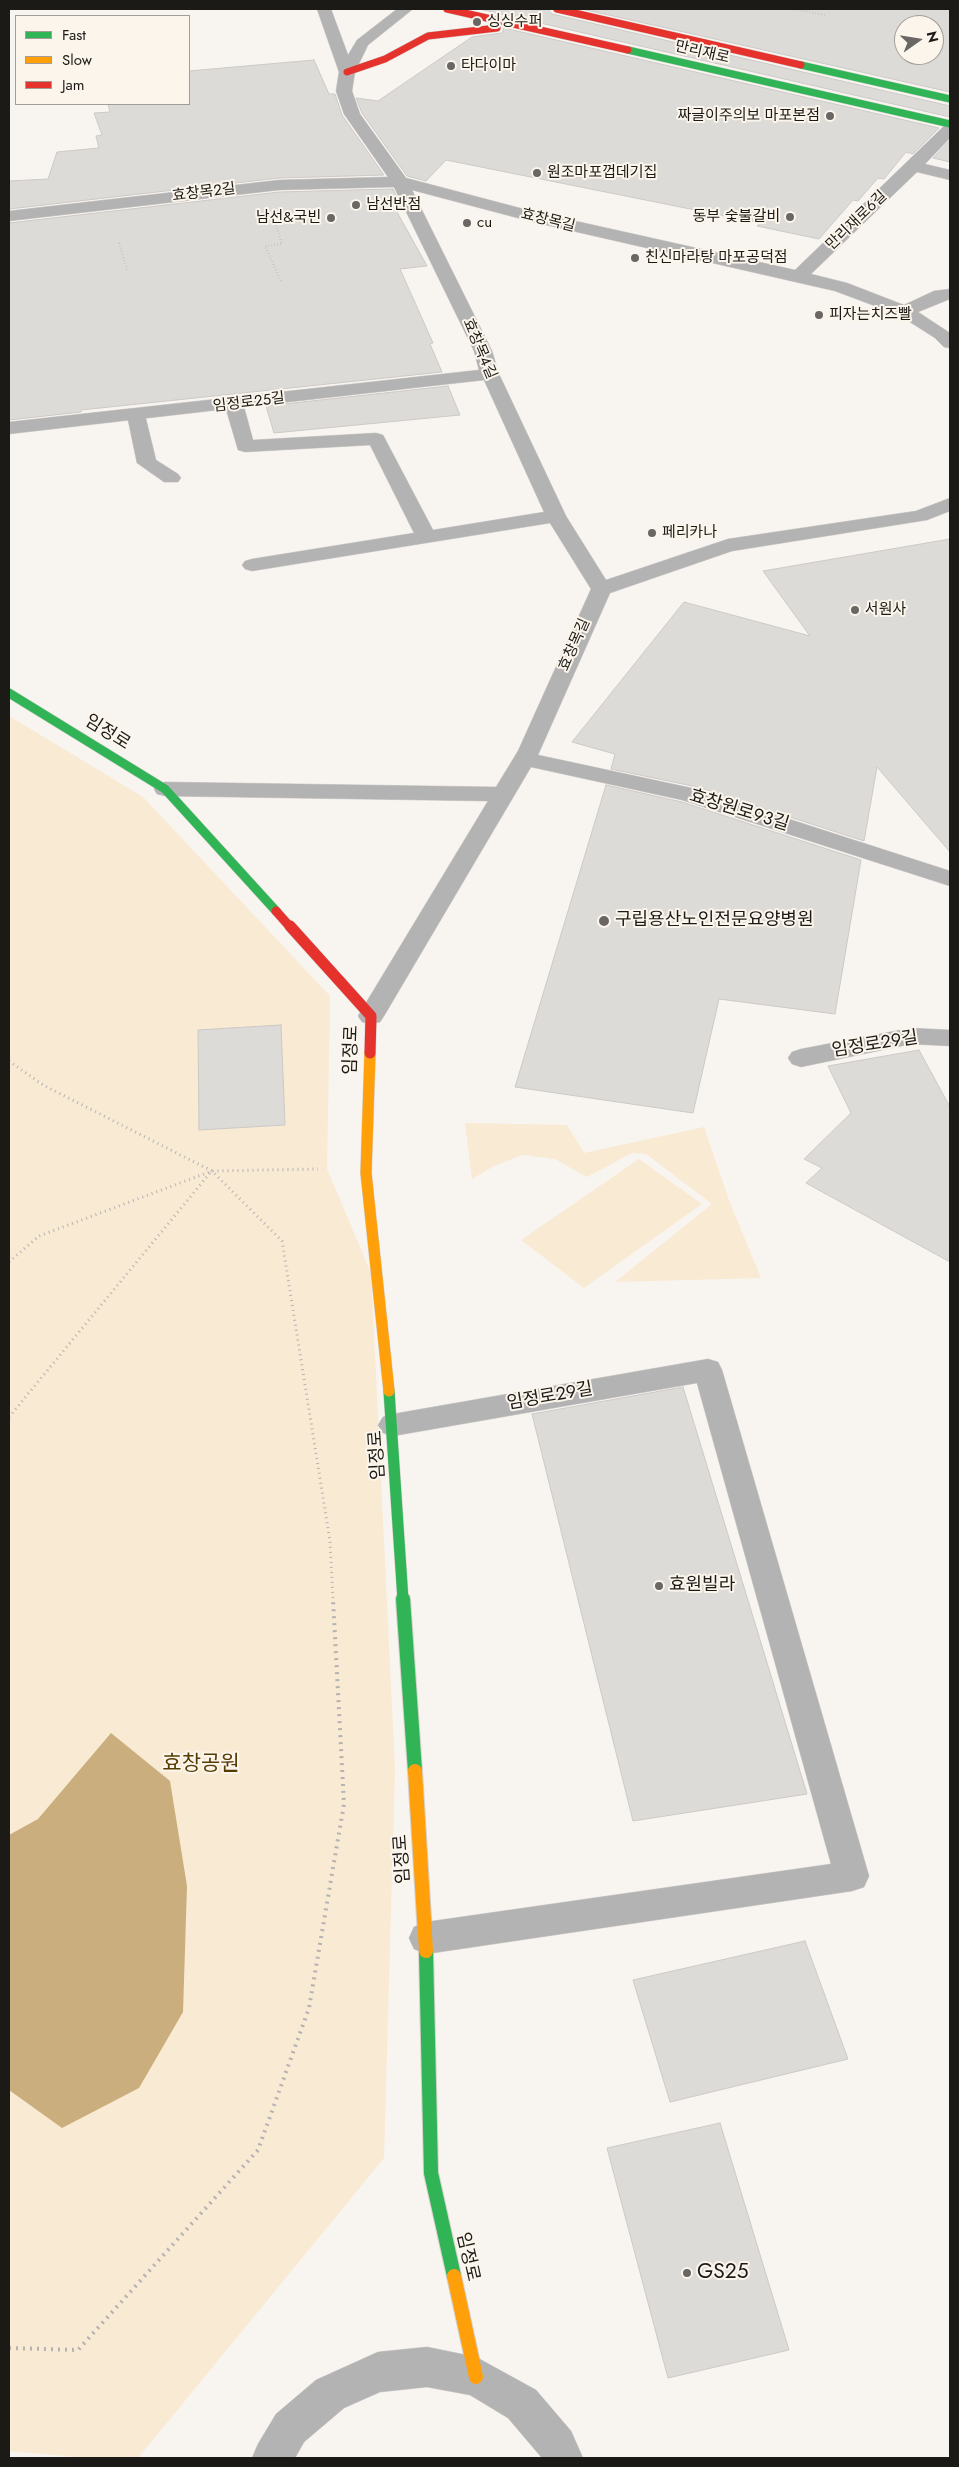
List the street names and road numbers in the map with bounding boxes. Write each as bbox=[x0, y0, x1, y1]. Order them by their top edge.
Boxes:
street label: 만리재로 bbox=[673, 38, 731, 68]
street label: 효창목2길 bbox=[171, 180, 237, 206]
street label: 만리재로6길 bbox=[823, 188, 891, 254]
street label: 효창목길 bbox=[519, 206, 577, 236]
street label: 효창목4길 bbox=[458, 316, 500, 382]
street label: 임정로25길 bbox=[212, 390, 286, 416]
street label: 효창목길 bbox=[556, 616, 594, 674]
street label: 임정로 bbox=[80, 711, 134, 755]
street label: 효창원로93길 bbox=[687, 786, 791, 836]
street label: 임정로 bbox=[340, 1025, 364, 1075]
street label: 임정로29길 bbox=[830, 1028, 920, 1062]
street label: 임정로29길 bbox=[505, 1379, 595, 1415]
street label: 임정로 bbox=[365, 1429, 391, 1481]
street label: 임정로 bbox=[390, 1833, 416, 1885]
street label: 임정로 bbox=[451, 2230, 483, 2284]

